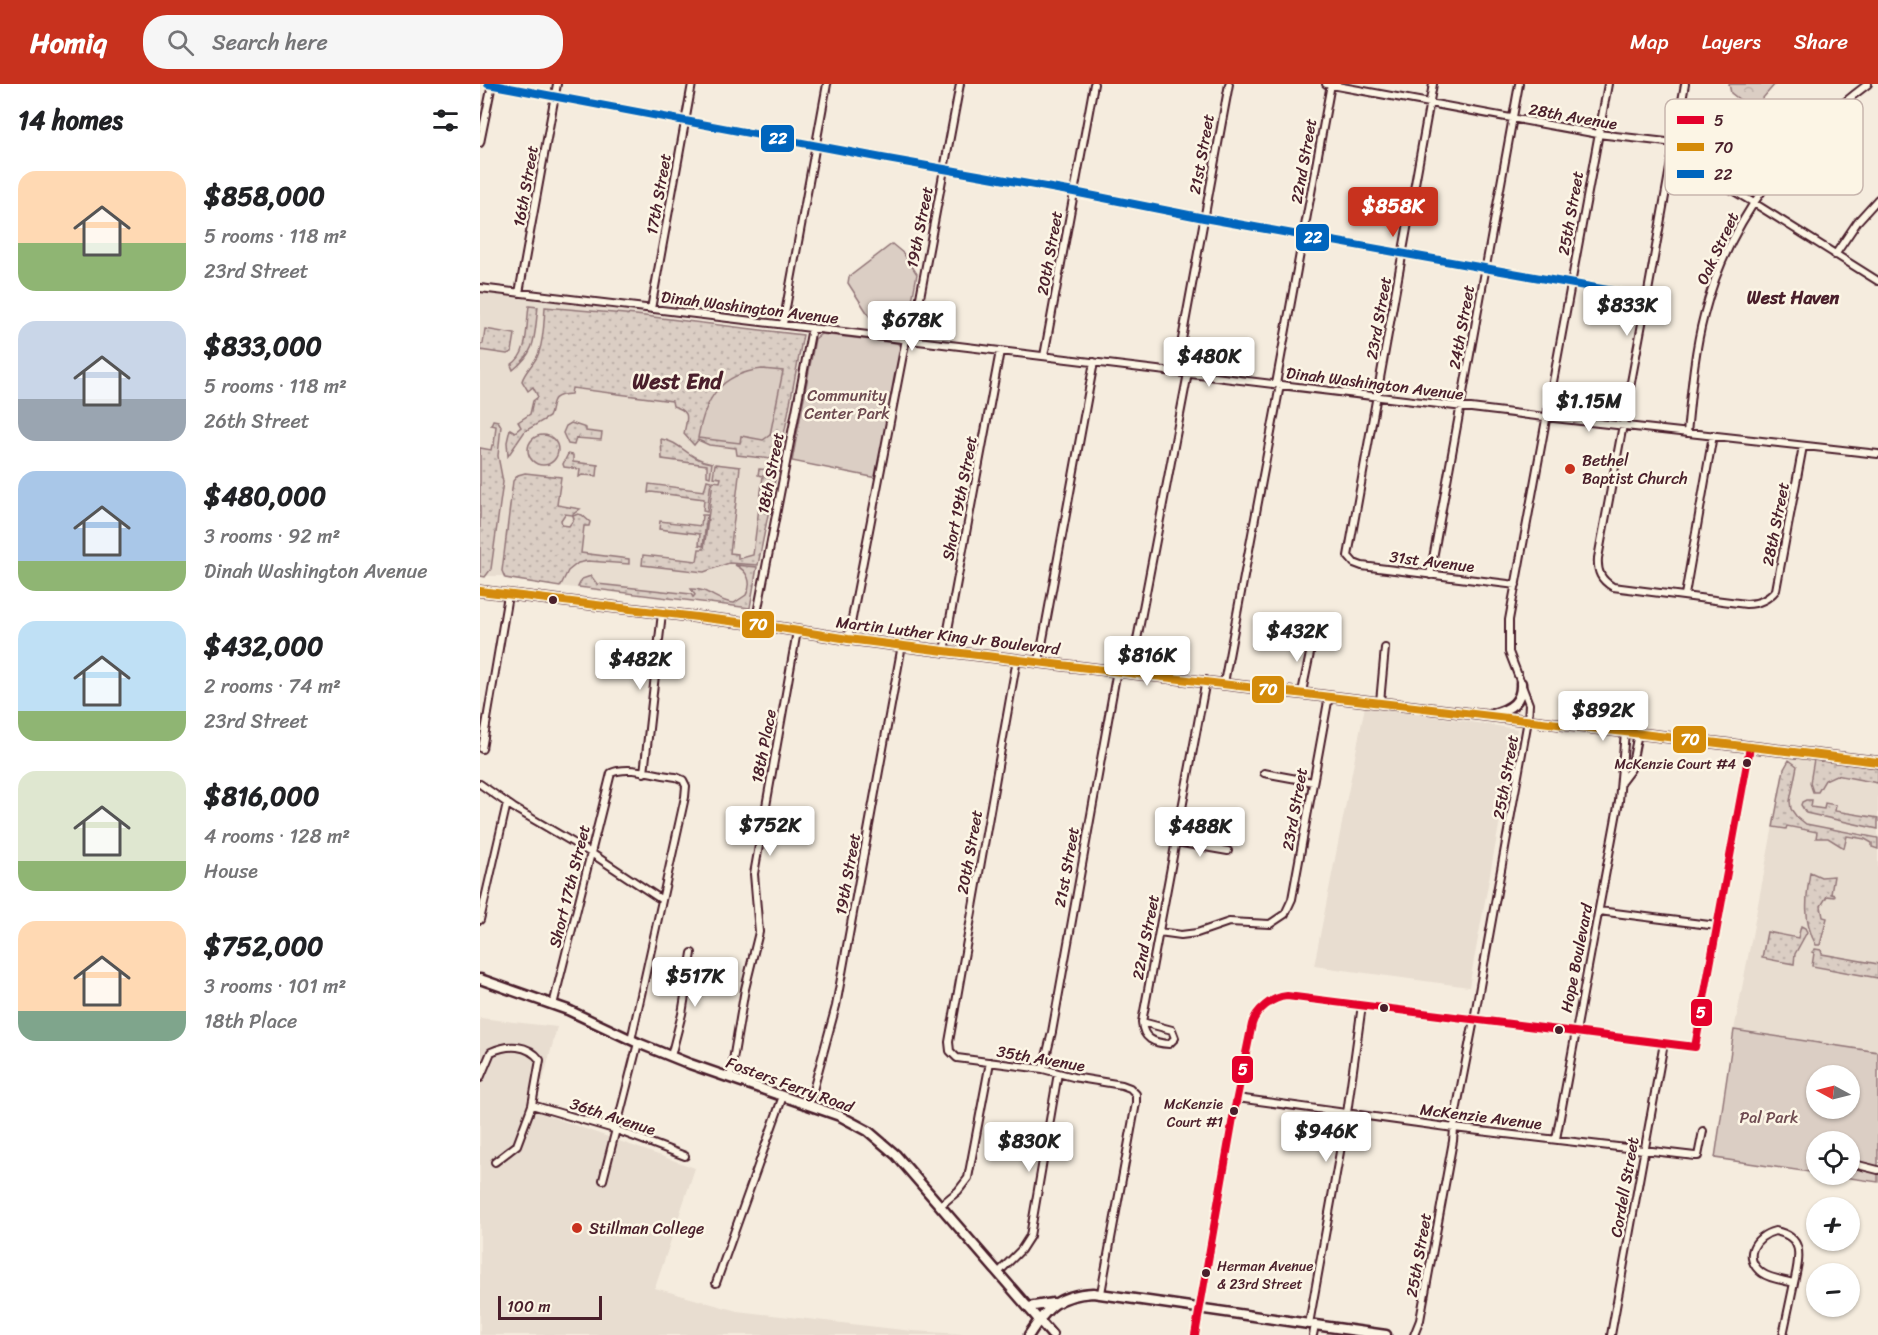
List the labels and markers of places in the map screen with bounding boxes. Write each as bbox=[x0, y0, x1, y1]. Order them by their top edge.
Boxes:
pin: $858K bbox=[1351, 187, 1435, 238]
pin: $833K bbox=[1585, 286, 1669, 337]
pin: $678K bbox=[870, 301, 954, 352]
pin: $480K bbox=[1167, 337, 1251, 388]
pin: $1.15M bbox=[1540, 382, 1638, 433]
place label: Bethel Baptist Church bbox=[1582, 446, 1688, 493]
marker: Bethel Baptist Church bbox=[1563, 462, 1577, 476]
unlabelled marker bbox=[547, 594, 559, 606]
pin: $432K bbox=[1255, 612, 1339, 663]
pin: $816K bbox=[1105, 636, 1189, 687]
pin: $482K bbox=[598, 640, 682, 691]
pin: $892K bbox=[1561, 691, 1645, 742]
place label: McKenzie Court #4 bbox=[1614, 752, 1736, 777]
marker: McKenzie Court #4 bbox=[1741, 757, 1753, 769]
pin: $752K bbox=[728, 806, 812, 857]
pin: $488K bbox=[1158, 807, 1242, 858]
pin: $517K bbox=[653, 957, 737, 1008]
unlabelled marker bbox=[1378, 1002, 1390, 1014]
unlabelled marker bbox=[1553, 1024, 1565, 1036]
place label: McKenzie Court #1 bbox=[1164, 1092, 1223, 1135]
marker: McKenzie Court #1 bbox=[1228, 1105, 1240, 1117]
pin: $946K bbox=[1284, 1112, 1368, 1163]
pin: $830K bbox=[987, 1122, 1071, 1173]
place label: Stillman College bbox=[589, 1214, 704, 1243]
marker: Stillman College bbox=[570, 1221, 584, 1235]
place label: Herman Avenue & 23rd Street bbox=[1217, 1254, 1314, 1297]
marker: Herman Avenue & 23rd Street bbox=[1200, 1267, 1212, 1279]

